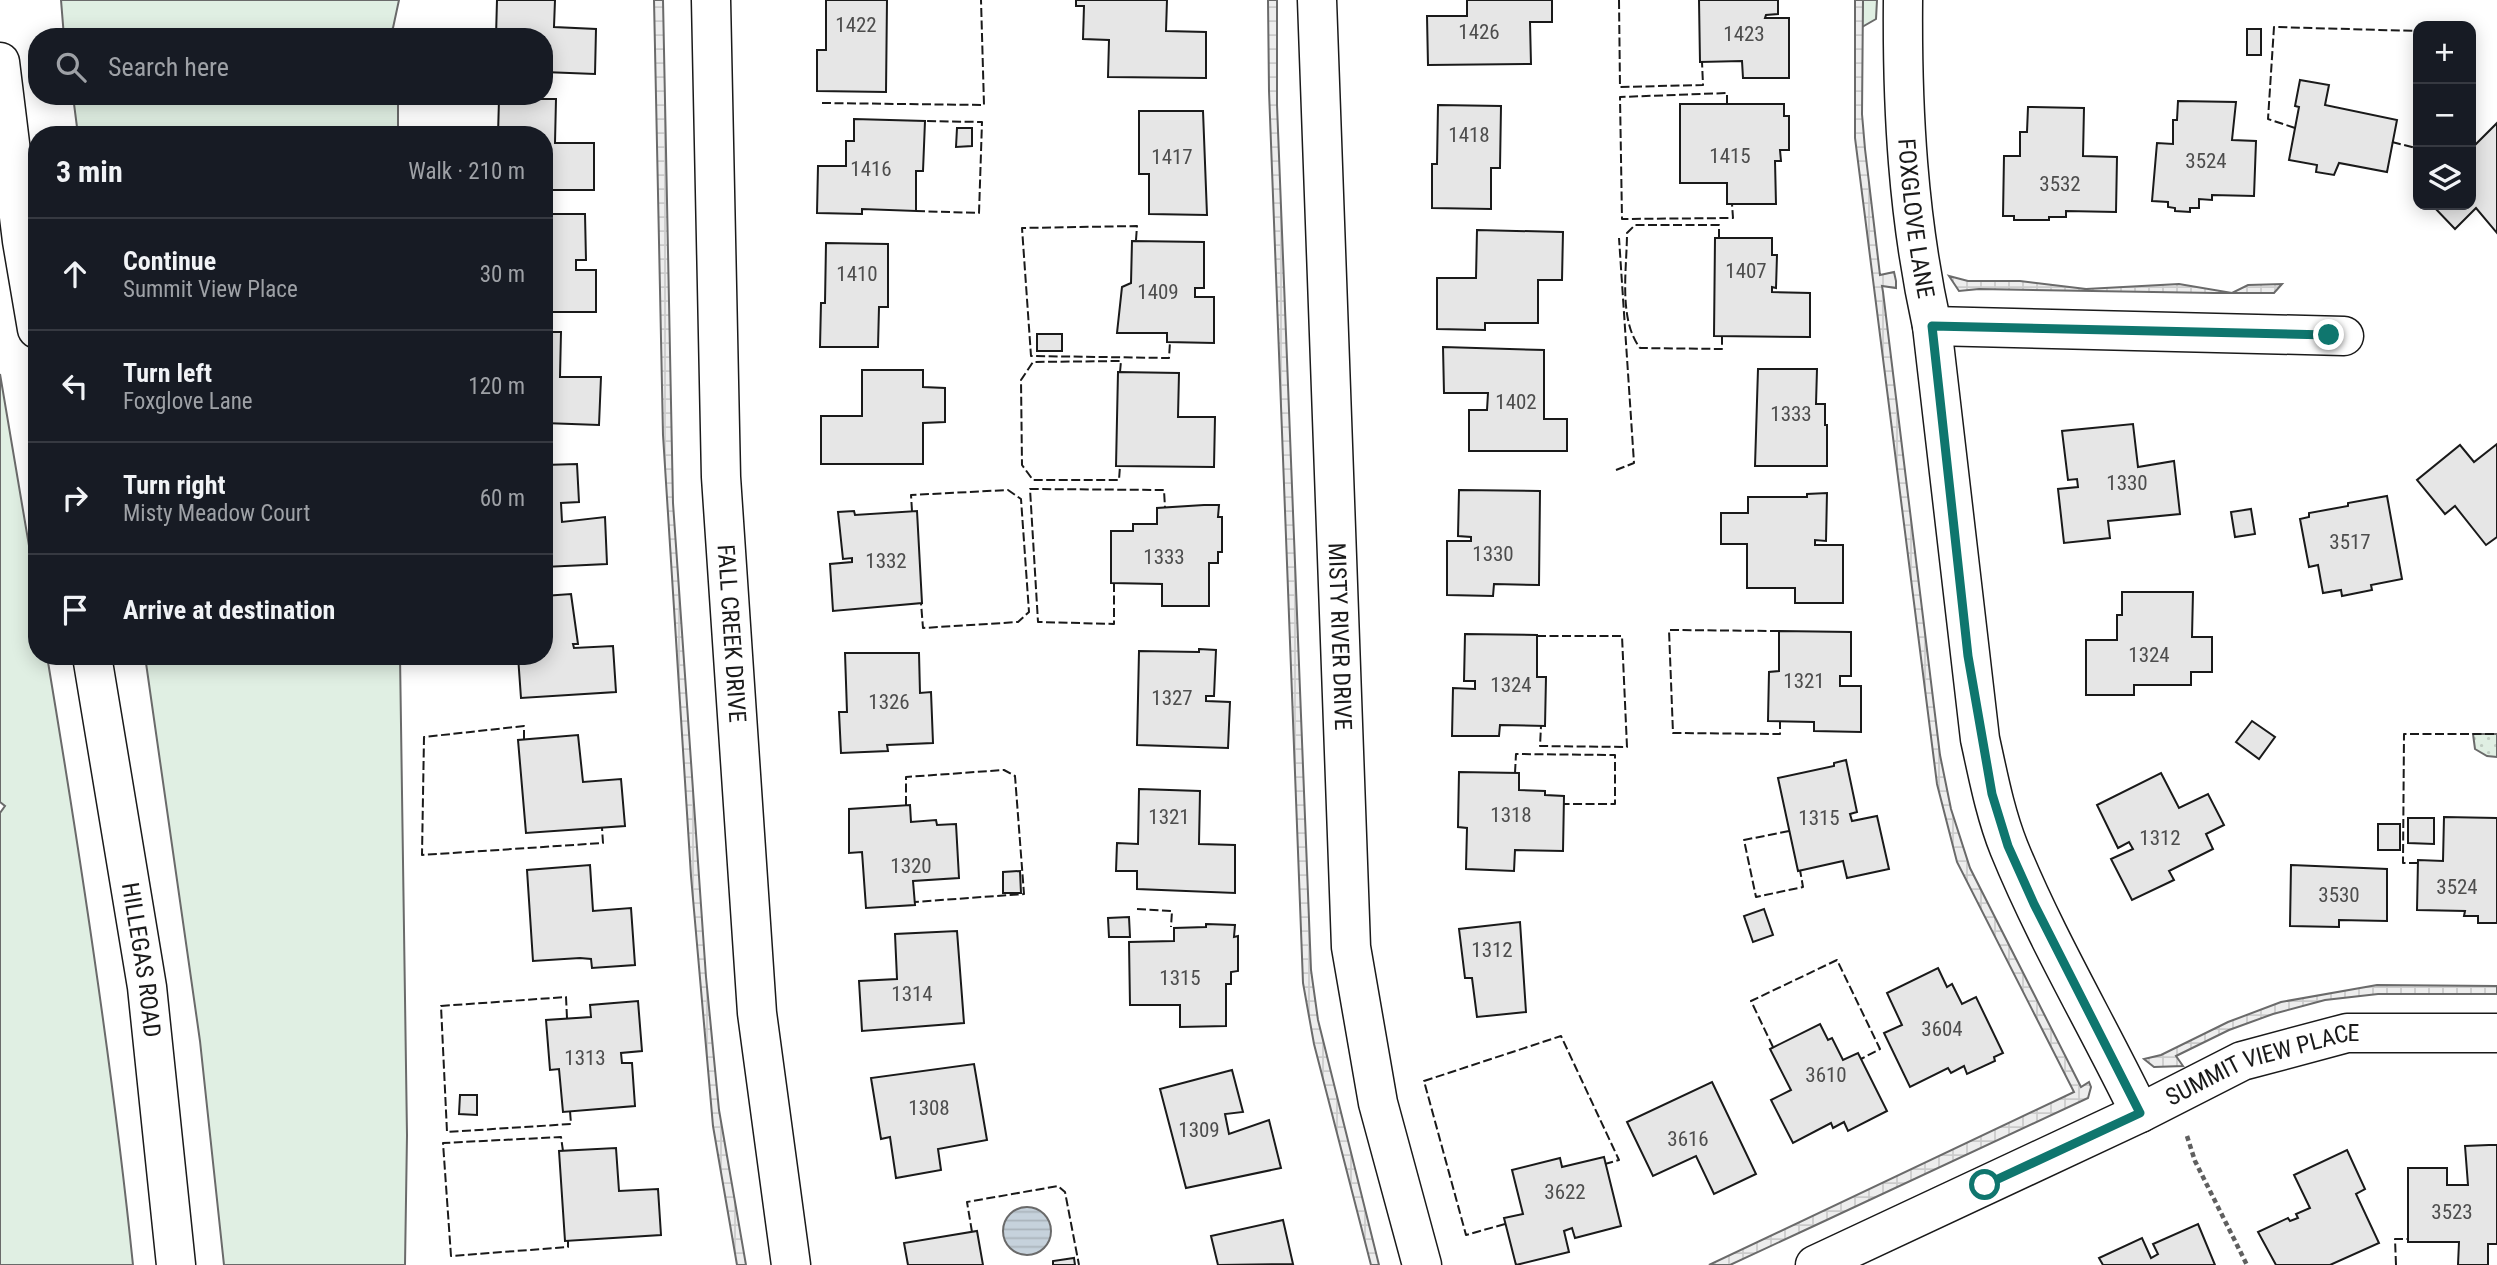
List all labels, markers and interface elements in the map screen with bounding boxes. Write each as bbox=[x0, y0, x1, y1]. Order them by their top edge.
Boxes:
house number: 1422 bbox=[835, 13, 877, 37]
house number: 1426 bbox=[1458, 20, 1500, 44]
map controls bbox=[2413, 21, 2476, 210]
button: + bbox=[2413, 21, 2476, 84]
house number: 1423 bbox=[1723, 22, 1765, 46]
search box bbox=[28, 28, 553, 105]
icon: search bbox=[52, 48, 90, 86]
text: Search here bbox=[108, 52, 229, 82]
button: − bbox=[2413, 84, 2476, 147]
house number: 1418 bbox=[1448, 123, 1490, 147]
street label: FOXGLOVE LANE bbox=[1892, 138, 1940, 301]
house number: 1415 bbox=[1709, 144, 1751, 168]
house number: 1417 bbox=[1151, 145, 1193, 169]
button: layers bbox=[2413, 147, 2476, 210]
house number: 3524 bbox=[2185, 149, 2227, 173]
text: 3 min bbox=[56, 154, 123, 189]
house number: 1416 bbox=[850, 157, 892, 181]
text: Walk · 210 m bbox=[408, 158, 525, 185]
house number: 3532 bbox=[2039, 172, 2081, 196]
text: Continue bbox=[123, 246, 216, 276]
icon: ahead bbox=[56, 255, 94, 293]
house number: 1407 bbox=[1725, 259, 1767, 283]
text: 30 m bbox=[480, 261, 525, 288]
house number: 1410 bbox=[836, 262, 878, 286]
text: Summit View Place bbox=[123, 276, 298, 303]
house number: 1409 bbox=[1137, 280, 1179, 304]
route end bbox=[2313, 319, 2344, 350]
text: Turn left bbox=[123, 358, 212, 388]
icon: left bbox=[56, 367, 94, 405]
text: 120 m bbox=[468, 373, 525, 400]
text: Foxglove Lane bbox=[123, 388, 253, 415]
house number: 1402 bbox=[1495, 390, 1537, 414]
house number: 1333 bbox=[1770, 402, 1812, 426]
text: Turn right bbox=[123, 470, 225, 500]
house number: 1330 bbox=[2106, 471, 2148, 495]
icon: right bbox=[56, 479, 94, 517]
text: 60 m bbox=[480, 485, 525, 512]
text: Misty Meadow Court bbox=[123, 500, 310, 527]
house number: 3517 bbox=[2329, 530, 2371, 554]
street label: MISTY RIVER DRIVE bbox=[1322, 542, 1357, 731]
house number: 1330 bbox=[1472, 542, 1514, 566]
street label: FALL CREEK DRIVE bbox=[712, 544, 751, 724]
house number: 1333 bbox=[1143, 545, 1185, 569]
house number: 1332 bbox=[865, 549, 907, 573]
icon: arrive bbox=[56, 591, 94, 629]
text: Arrive at destination bbox=[123, 595, 335, 625]
house number: 1324 bbox=[2128, 643, 2170, 667]
house number: 1321 bbox=[1783, 669, 1825, 693]
house number: 1324 bbox=[1490, 673, 1532, 697]
house number: 1327 bbox=[1151, 686, 1193, 710]
house number: 1326 bbox=[868, 690, 910, 714]
house number: 1318 bbox=[1490, 803, 1532, 827]
house number: 1321 bbox=[1148, 805, 1190, 829]
house number: 1315 bbox=[1798, 806, 1840, 830]
house number: 1312 bbox=[2139, 826, 2181, 850]
house number: 1320 bbox=[890, 854, 932, 878]
house number: 3524 bbox=[2436, 875, 2478, 899]
street label: HILLEGAS ROAD bbox=[116, 881, 166, 1039]
house number: 3530 bbox=[2318, 883, 2360, 907]
house number: 1312 bbox=[1471, 938, 1513, 962]
house number: 1315 bbox=[1159, 966, 1201, 990]
house number: 1314 bbox=[891, 982, 933, 1006]
house number: 3604 bbox=[1921, 1017, 1963, 1041]
street label: SUMMIT VIEW PLACE bbox=[2161, 1019, 2360, 1111]
house number: 1313 bbox=[564, 1046, 606, 1070]
house number: 3610 bbox=[1805, 1063, 1847, 1087]
house number: 1308 bbox=[908, 1096, 950, 1120]
house number: 1309 bbox=[1178, 1118, 1220, 1142]
house number: 3616 bbox=[1667, 1127, 1709, 1151]
route start bbox=[1969, 1169, 2000, 1200]
house number: 3622 bbox=[1544, 1180, 1586, 1204]
house number: 3523 bbox=[2431, 1200, 2473, 1224]

